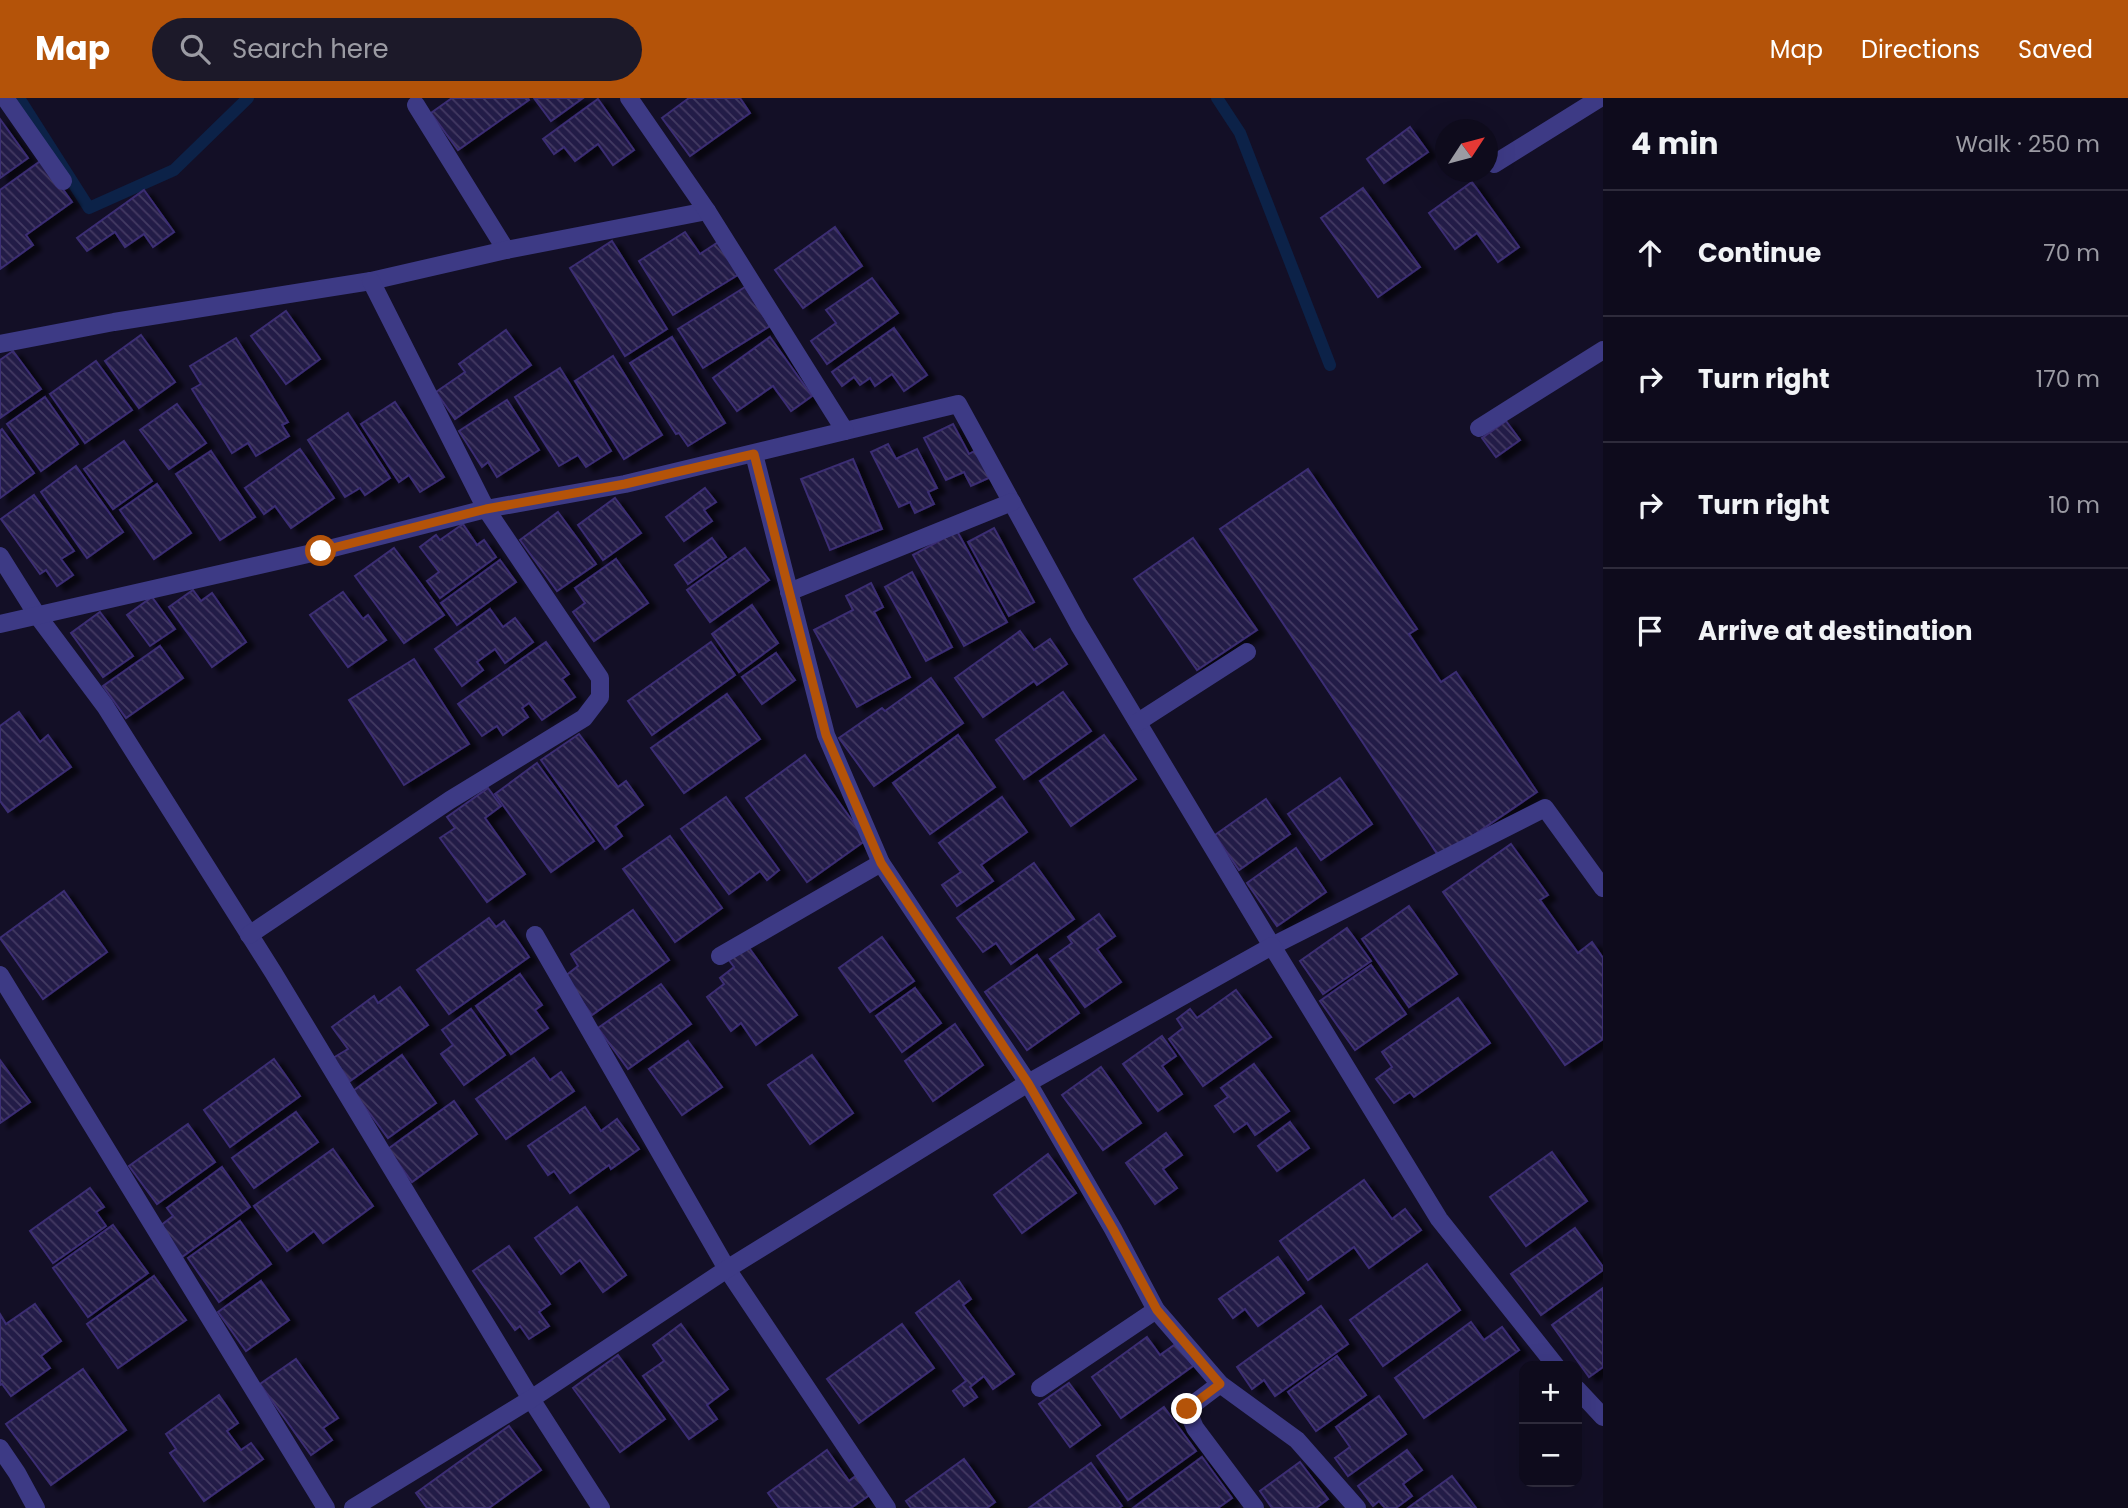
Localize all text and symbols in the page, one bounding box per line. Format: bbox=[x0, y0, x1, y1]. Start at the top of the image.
search box bbox=[152, 18, 642, 81]
text: Map bbox=[35, 25, 110, 72]
icon: search bbox=[176, 30, 214, 68]
text: Search here bbox=[232, 31, 389, 67]
text: Map bbox=[1770, 33, 1823, 66]
text: Directions bbox=[1861, 33, 1980, 66]
text: Saved bbox=[2018, 33, 2093, 66]
north arrow bbox=[1435, 119, 1498, 182]
text: 4 min bbox=[1631, 122, 1719, 165]
text: Walk · 250 m bbox=[1955, 128, 2100, 160]
icon: ahead bbox=[1631, 234, 1669, 272]
text: Continue bbox=[1698, 235, 1821, 271]
text: 70 m bbox=[2043, 237, 2100, 269]
icon: right bbox=[1631, 360, 1669, 398]
text: Turn right bbox=[1698, 361, 1830, 397]
text: 170 m bbox=[2036, 363, 2100, 395]
icon: right bbox=[1631, 486, 1669, 524]
text: Turn right bbox=[1698, 487, 1830, 523]
text: 10 m bbox=[2048, 489, 2100, 521]
route start bbox=[305, 535, 336, 566]
icon: arrive bbox=[1631, 612, 1669, 650]
text: Arrive at destination bbox=[1698, 613, 1973, 649]
map controls bbox=[1519, 1361, 1582, 1487]
button: + bbox=[1519, 1361, 1582, 1424]
route end bbox=[1171, 1393, 1202, 1424]
button: − bbox=[1519, 1424, 1582, 1487]

